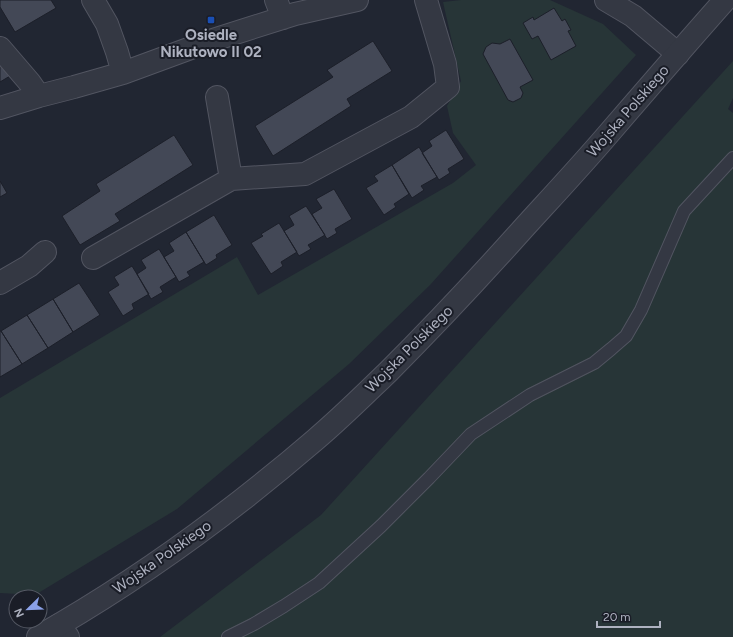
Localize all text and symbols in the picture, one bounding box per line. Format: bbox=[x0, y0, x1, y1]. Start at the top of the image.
marker: Osiedle Nikutowo II 02 bbox=[206, 15, 216, 25]
place label: Osiedle Nikutowo II 02 bbox=[160, 26, 262, 61]
street label: Wojska Polskiego bbox=[583, 61, 673, 161]
street label: Wojska Polskiego bbox=[362, 301, 457, 396]
street label: Wojska Polskiego bbox=[109, 516, 215, 598]
north arrow bbox=[8, 589, 48, 629]
scale bar bbox=[597, 603, 660, 629]
text: N bbox=[12, 606, 27, 619]
text: 20 m bbox=[603, 610, 631, 624]

